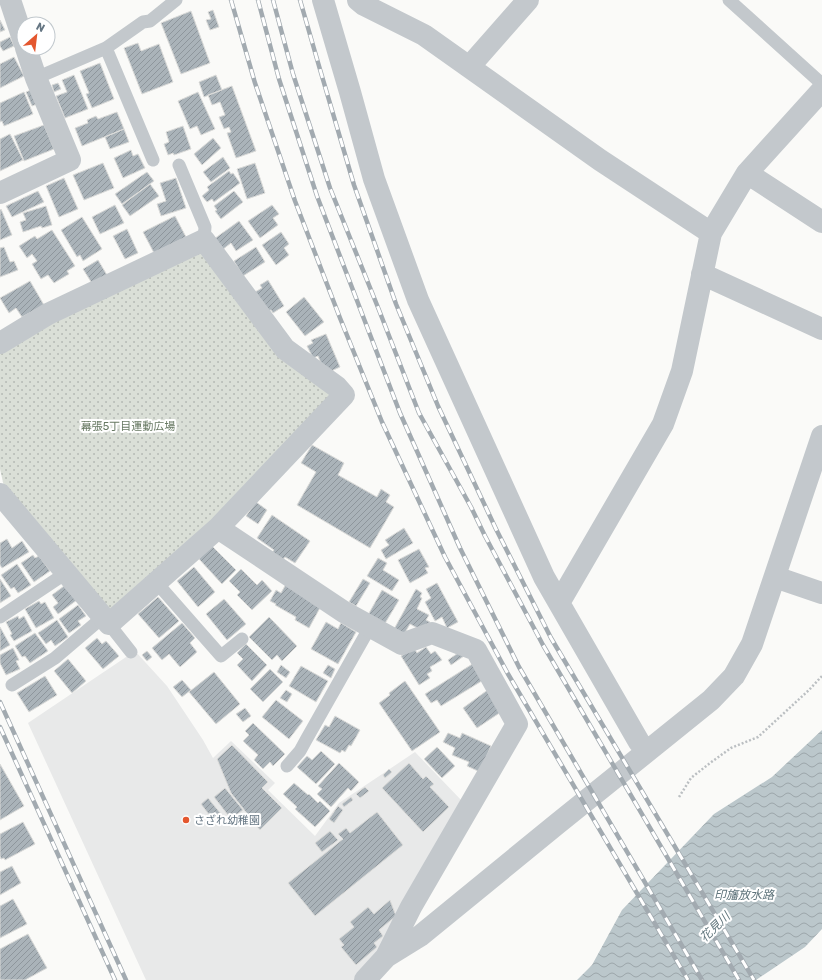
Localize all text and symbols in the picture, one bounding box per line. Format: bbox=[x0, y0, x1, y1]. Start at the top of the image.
north arrow bbox=[16, 16, 56, 56]
text: N bbox=[34, 20, 47, 35]
park label: 幕張5丁目運動広場 bbox=[81, 420, 175, 433]
place label: さざれ幼稚園 bbox=[194, 814, 260, 827]
marker: さざれ幼稚園 bbox=[181, 815, 191, 825]
water label: 印旛放水路 bbox=[714, 888, 775, 902]
water label: 花見川 bbox=[697, 908, 734, 945]

